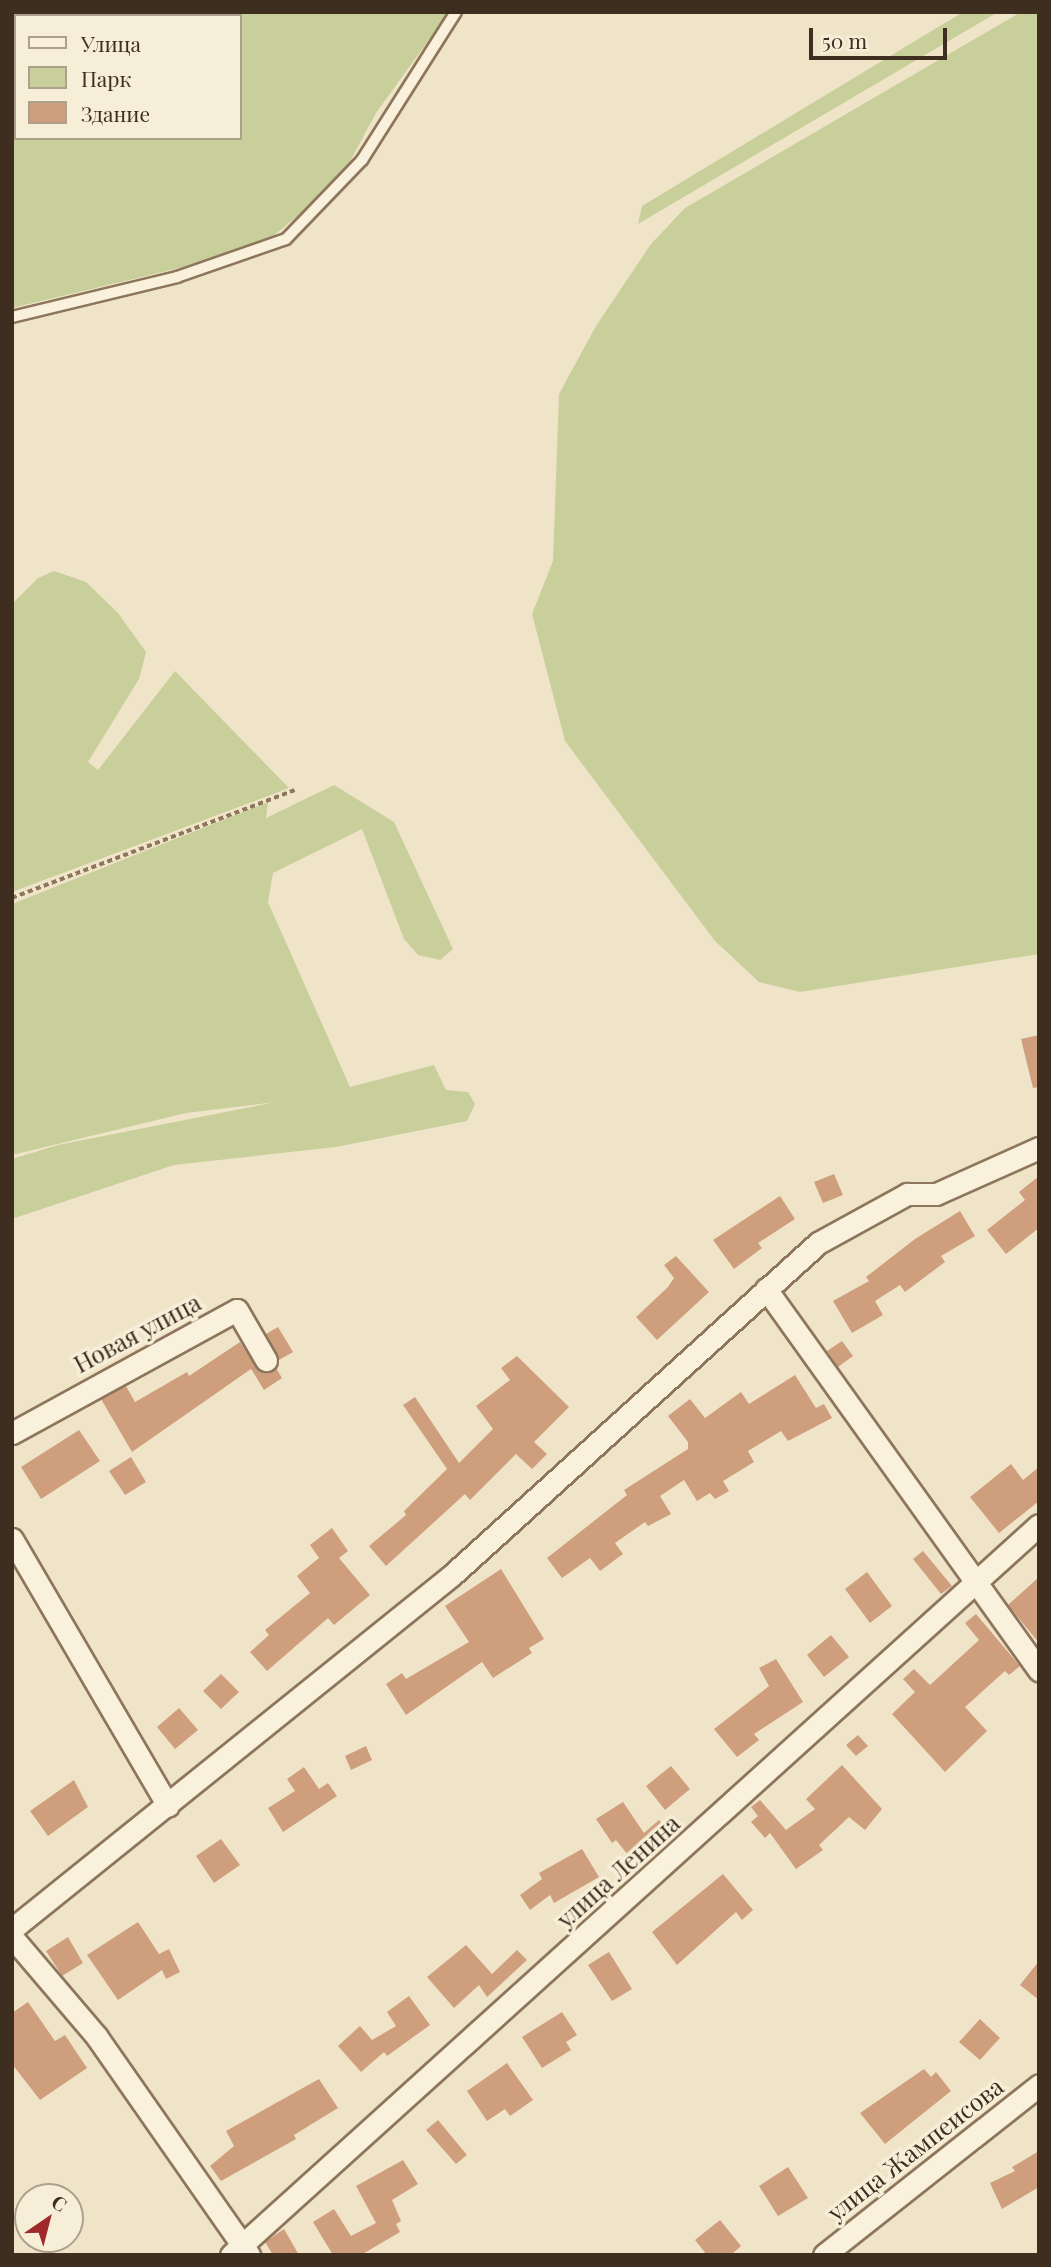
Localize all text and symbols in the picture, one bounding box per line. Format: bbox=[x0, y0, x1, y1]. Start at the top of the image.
legend bbox=[14, 14, 242, 140]
scale bar bbox=[813, 14, 951, 58]
text: 50 m bbox=[822, 26, 867, 54]
text: Улица bbox=[81, 29, 141, 57]
text: Парк bbox=[81, 64, 131, 92]
text: Здание bbox=[81, 99, 150, 127]
street label: Новая улица bbox=[69, 1288, 205, 1378]
street label: улица Ленина bbox=[551, 1808, 685, 1934]
street label: улица Жампеисова bbox=[821, 2071, 1009, 2227]
north arrow bbox=[14, 2183, 84, 2253]
text: С bbox=[47, 2188, 73, 2217]

